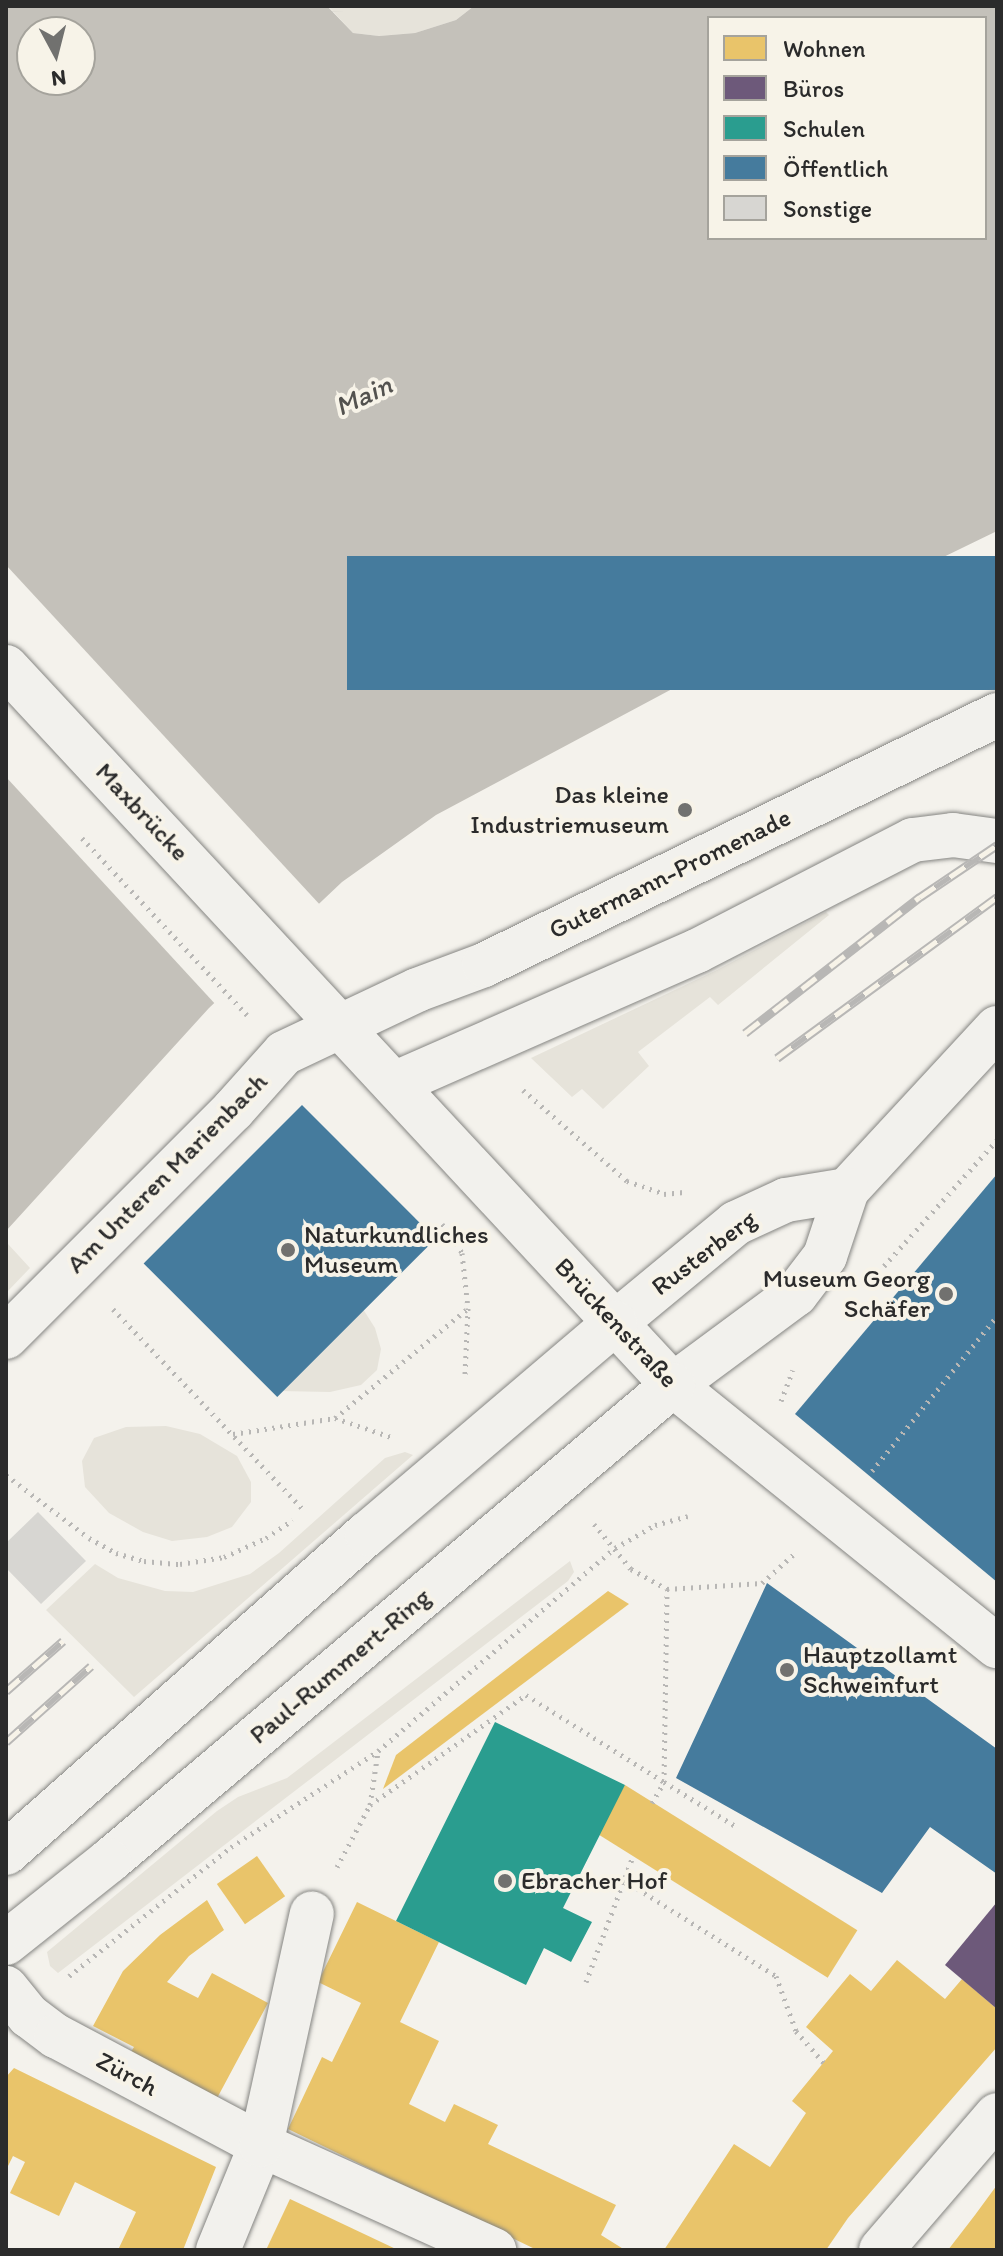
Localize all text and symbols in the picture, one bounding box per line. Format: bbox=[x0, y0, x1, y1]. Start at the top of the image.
north arrow bbox=[16, 16, 96, 96]
legend bbox=[707, 16, 987, 240]
text: Wohnen bbox=[783, 34, 866, 63]
text: N bbox=[50, 64, 68, 93]
text: Büros bbox=[783, 74, 844, 103]
text: Schulen bbox=[783, 114, 865, 143]
text: Öffentlich bbox=[783, 154, 888, 183]
text: Sonstige bbox=[783, 194, 872, 223]
water label: Main bbox=[329, 367, 397, 423]
street label: Maxbrücke bbox=[89, 756, 195, 868]
place label: Das kleine Industriemuseum bbox=[470, 779, 669, 840]
marker: Das kleine Industriemuseum bbox=[676, 801, 694, 819]
street label: Gutermann-Promenade bbox=[544, 802, 796, 946]
street label: Am Unteren Marienbach bbox=[60, 1066, 274, 1280]
street label: Rusterberg bbox=[645, 1203, 763, 1303]
place label: Naturkundliches Museum bbox=[304, 1219, 489, 1280]
marker: Naturkundliches Museum bbox=[279, 1241, 297, 1259]
street label: Brückenstraße bbox=[548, 1251, 684, 1395]
place label: Museum Georg Schäfer bbox=[763, 1263, 930, 1324]
marker: Museum Georg Schäfer bbox=[937, 1285, 955, 1303]
street label: Paul-Rummert-Ring bbox=[243, 1581, 437, 1751]
place label: Hauptzollamt Schweinfurt bbox=[803, 1639, 957, 1700]
marker: Hauptzollamt Schweinfurt bbox=[778, 1661, 796, 1679]
place label: Ebracher Hof bbox=[521, 1865, 667, 1897]
marker: Ebracher Hof bbox=[496, 1872, 514, 1890]
street label: Zürch bbox=[91, 2045, 163, 2103]

